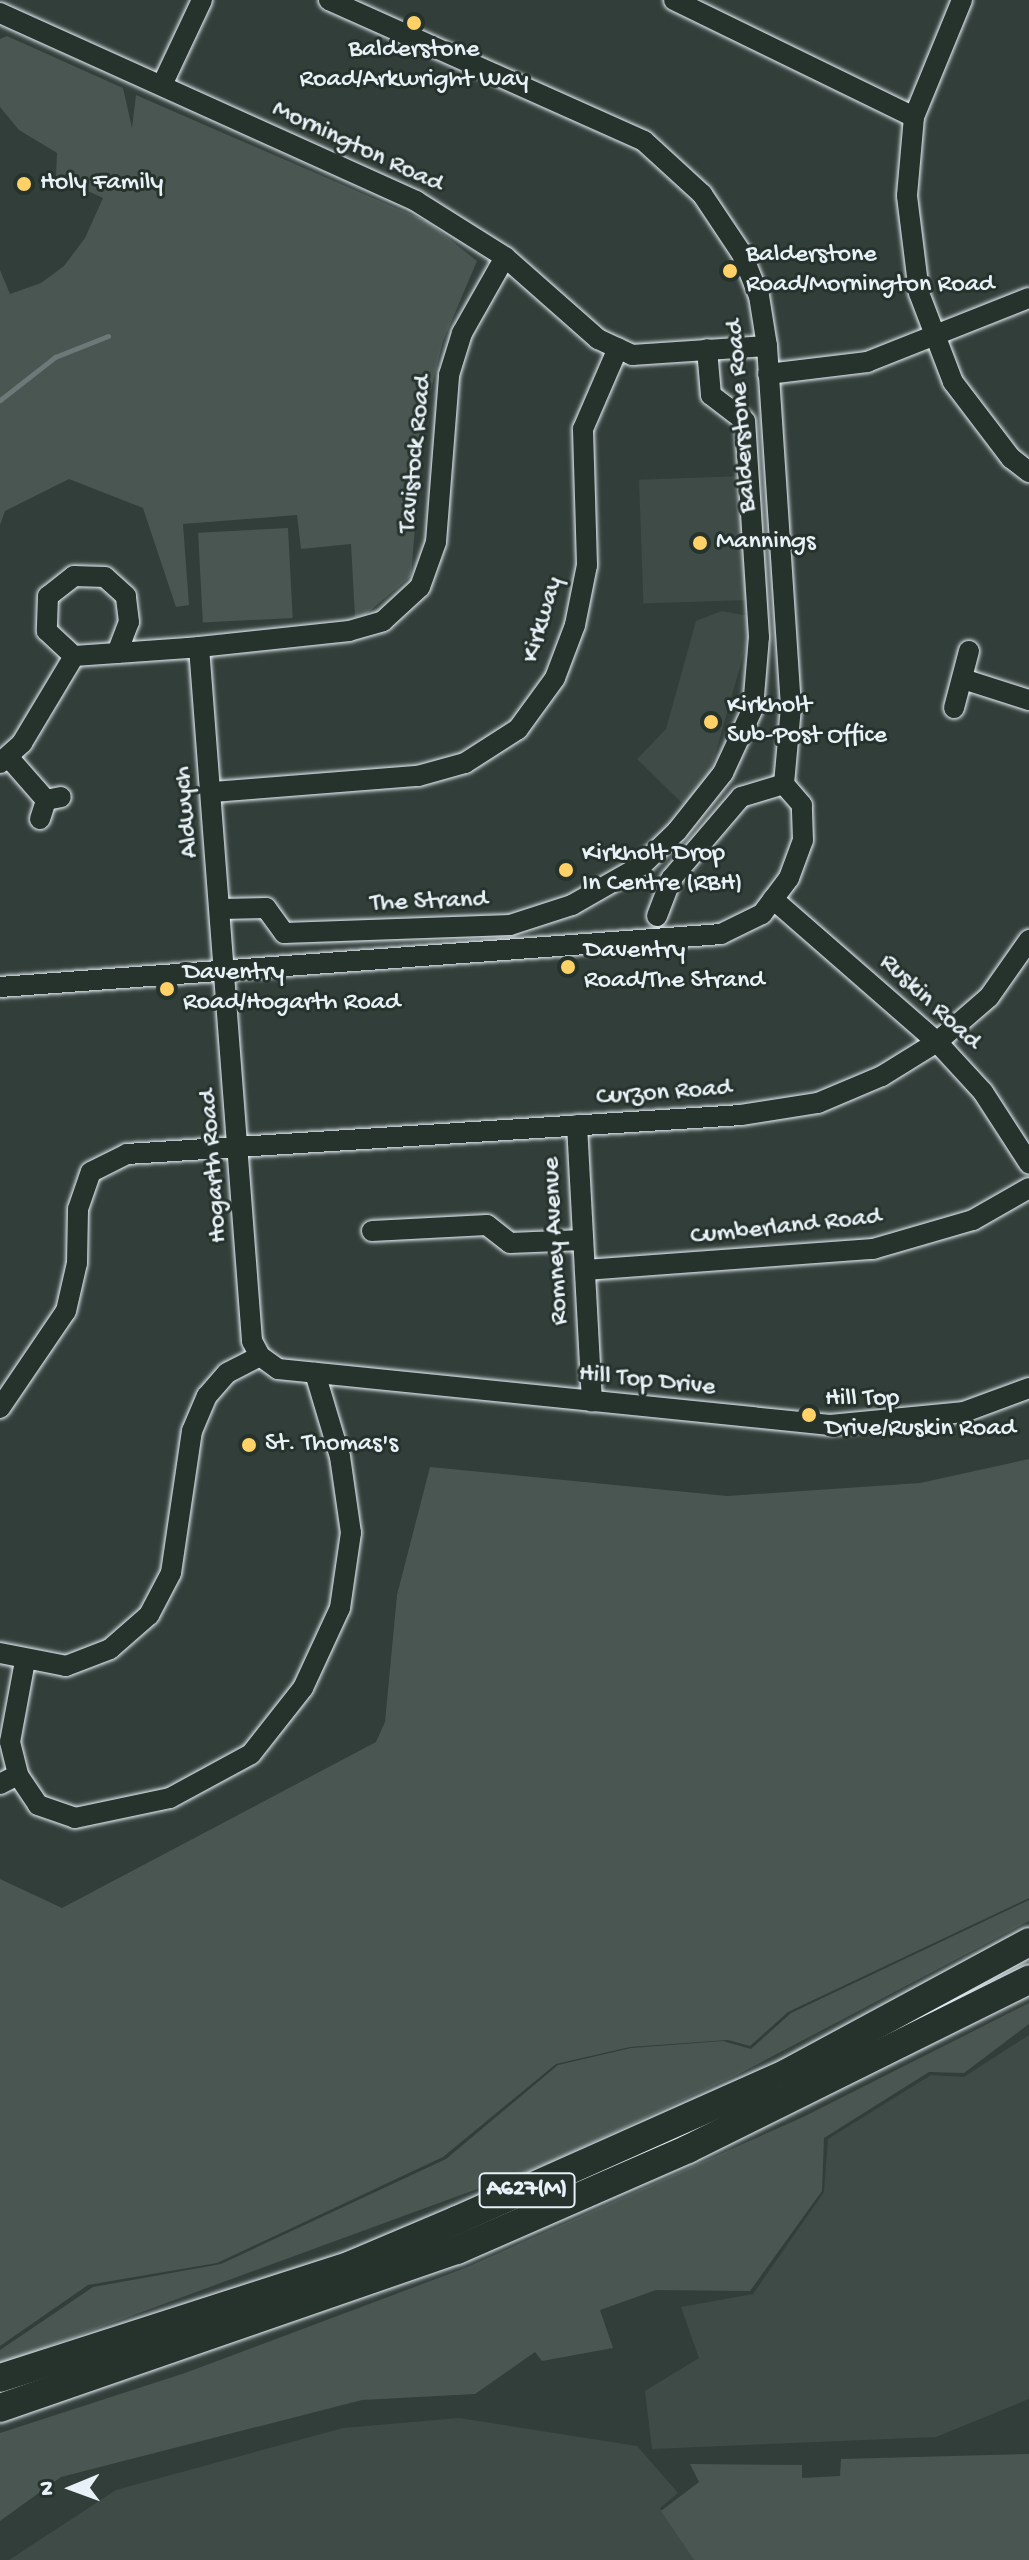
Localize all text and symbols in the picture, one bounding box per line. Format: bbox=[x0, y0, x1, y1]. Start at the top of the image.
marker: Balderstone Road/Arkwright Way bbox=[405, 14, 423, 32]
place label: Balderstone Road/Arkwright Way bbox=[299, 35, 529, 96]
street label: Mornington Road bbox=[266, 95, 448, 201]
place label: Holy Family bbox=[40, 168, 163, 200]
marker: Holy Family bbox=[15, 175, 33, 193]
place label: Balderstone Road/Mornington Road bbox=[746, 240, 994, 302]
marker: Balderstone Road/Mornington Road bbox=[721, 262, 739, 280]
street label: Balderstone Road bbox=[721, 318, 765, 514]
street label: Tavistock Road bbox=[393, 374, 441, 534]
place label: Mannings bbox=[716, 527, 816, 559]
marker: Mannings bbox=[691, 534, 709, 552]
street label: Kirkway bbox=[516, 573, 572, 667]
place label: Kirkholt Sub-Post Office bbox=[727, 691, 887, 752]
marker: Kirkholt Sub-Post Office bbox=[702, 713, 720, 731]
street label: Aldwych bbox=[168, 765, 208, 859]
place label: Kirkholt Drop In Centre (RBH) bbox=[582, 839, 742, 900]
marker: Kirkholt Drop In Centre (RBH) bbox=[557, 861, 575, 879]
street label: The Strand bbox=[370, 885, 488, 921]
place label: Daventry Road/The Strand bbox=[584, 936, 764, 998]
street label: Ruskin Road bbox=[872, 948, 986, 1058]
place label: Daventry Road/Hogarth Road bbox=[183, 958, 400, 1020]
marker: Daventry Road/The Strand bbox=[559, 958, 577, 976]
marker: Daventry Road/Hogarth Road bbox=[158, 980, 176, 998]
street label: Curzon Road bbox=[595, 1074, 733, 1114]
street label: Hogarth Road bbox=[194, 1088, 236, 1244]
street label: Romney Avenue bbox=[537, 1156, 577, 1326]
street label: Cumberland Road bbox=[689, 1202, 883, 1254]
street label: Hill Top Drive bbox=[577, 1359, 717, 1405]
place label: Hill Top Drive/Ruskin Road bbox=[825, 1384, 1016, 1446]
marker: Hill Top Drive/Ruskin Road bbox=[800, 1406, 818, 1424]
place label: St. Thomas's bbox=[265, 1429, 398, 1461]
marker: St. Thomas's bbox=[240, 1436, 258, 1454]
road number: A627(M) bbox=[477, 2170, 577, 2210]
north arrow bbox=[32, 2448, 112, 2528]
text: N bbox=[35, 2481, 61, 2496]

